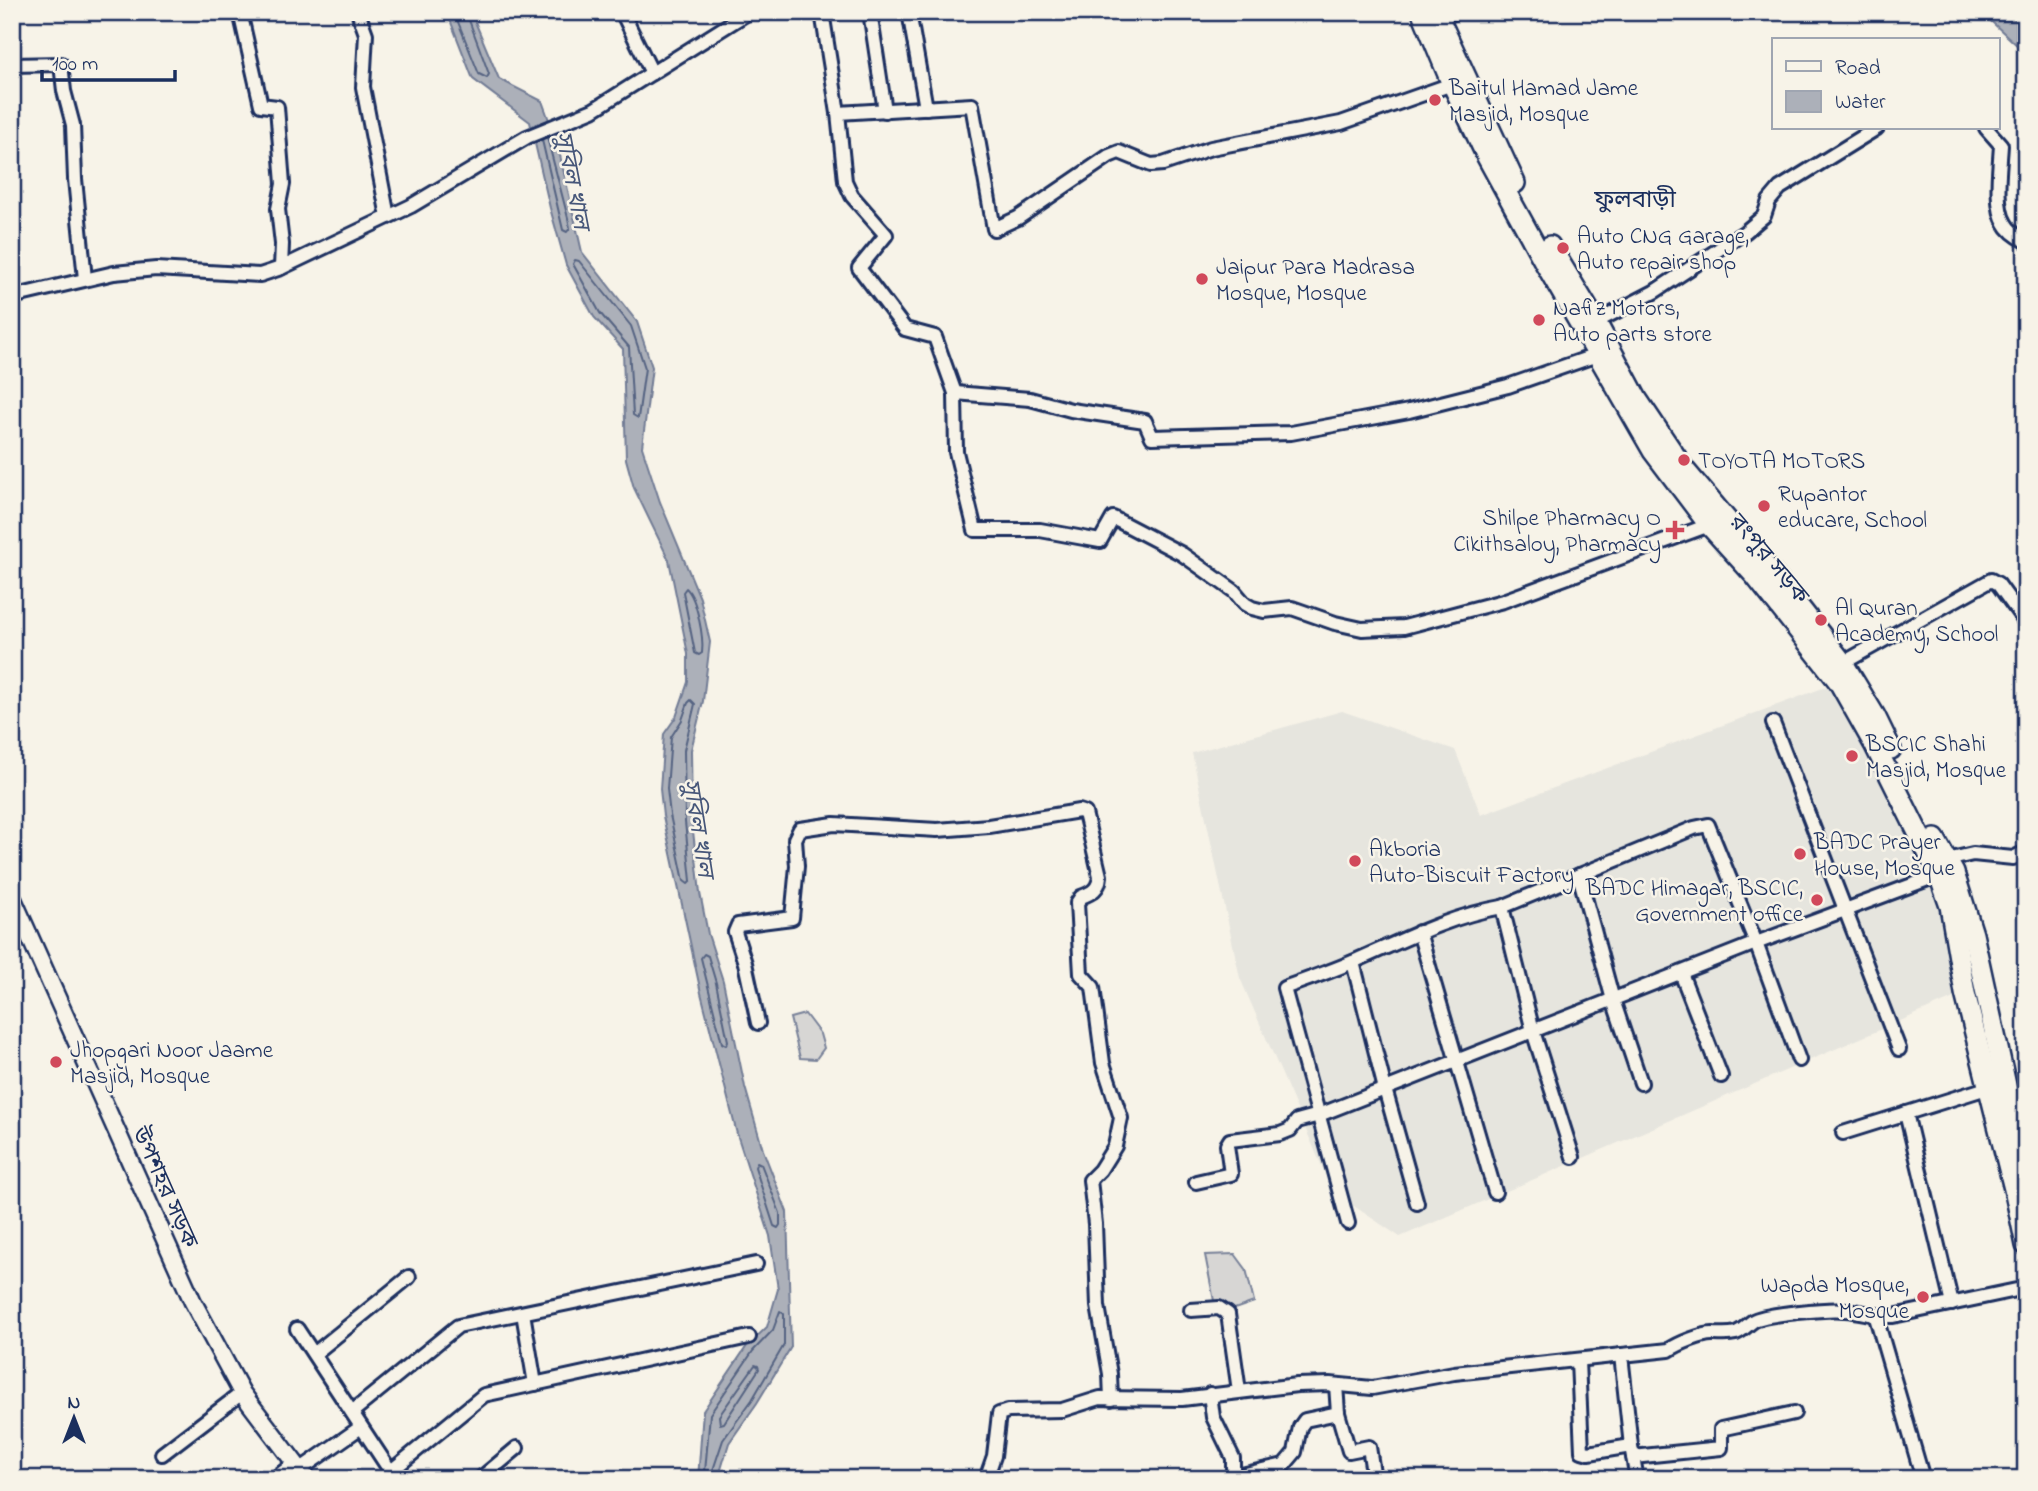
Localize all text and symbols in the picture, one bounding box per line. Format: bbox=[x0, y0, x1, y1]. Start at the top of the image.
scale bar bbox=[42, 38, 175, 82]
legend bbox=[1772, 38, 2000, 130]
text: 100 m bbox=[52, 50, 98, 80]
text: Road bbox=[1835, 54, 1881, 84]
place label: Baitul Hamad Jame Masjid, Mosque bbox=[1448, 73, 1639, 132]
text: Water bbox=[1835, 88, 1886, 118]
marker: Baitul Hamad Jame Masjid, Mosque bbox=[1427, 92, 1443, 108]
water label: সুবিল খাল bbox=[544, 129, 598, 237]
district label: ফুলবাড়ী bbox=[1593, 184, 1676, 219]
place label: Auto CNG Garage, Auto repair shop bbox=[1577, 221, 1749, 280]
marker: Auto CNG Garage, Auto repair shop bbox=[1555, 240, 1571, 256]
place label: Jaipur Para Madrasa Mosque, Mosque bbox=[1216, 252, 1415, 311]
marker: Jaipur Para Madrasa Mosque, Mosque bbox=[1194, 271, 1210, 287]
place label: Nafiz Motors, Auto parts store bbox=[1553, 293, 1712, 352]
marker: Nafiz Motors, Auto parts store bbox=[1531, 312, 1547, 328]
place label: TOYOTA MOTORS bbox=[1698, 446, 1865, 479]
marker: TOYOTA MOTORS bbox=[1676, 452, 1692, 468]
place label: Rupantor educare, School bbox=[1778, 479, 1927, 538]
marker: Rupantor educare, School bbox=[1756, 498, 1772, 514]
place label: Shilpe Pharmacy O Cikithsaloy, Pharmacy bbox=[1453, 503, 1661, 564]
street label: রংপুর সড়ক bbox=[1720, 506, 1816, 612]
marker: Shilpe Pharmacy O Cikithsaloy, Pharmacy bbox=[1667, 522, 1683, 538]
place label: Al Quran Academy, School bbox=[1835, 593, 1998, 654]
marker: Al Quran Academy, School bbox=[1813, 612, 1829, 628]
place label: BSCIC Shahi Masjid, Mosque bbox=[1865, 729, 2007, 788]
marker: BSCIC Shahi Masjid, Mosque bbox=[1844, 748, 1860, 764]
water label: সুবিল খাল bbox=[672, 777, 722, 884]
place label: BADC Prayer House, Mosque bbox=[1813, 827, 1955, 886]
place label: Akboria Auto-Biscuit Factory bbox=[1369, 834, 1574, 895]
marker: BADC Prayer House, Mosque bbox=[1792, 846, 1808, 862]
marker: Akboria Auto-Biscuit Factory bbox=[1347, 853, 1363, 869]
place label: BADC Himagar, BSCIC, Government office bbox=[1585, 873, 1804, 932]
marker: BADC Himagar, BSCIC, Government office bbox=[1809, 892, 1825, 908]
place label: Jhopgari Noor Jaame Masjid, Mosque bbox=[70, 1035, 274, 1094]
marker: Jhopgari Noor Jaame Masjid, Mosque bbox=[48, 1054, 64, 1070]
street label: উপশহর সড়ক bbox=[122, 1121, 205, 1254]
place label: Wapda Mosque, Mosque bbox=[1761, 1270, 1910, 1329]
marker: Wapda Mosque, Mosque bbox=[1915, 1289, 1931, 1305]
north arrow bbox=[38, 1382, 108, 1452]
text: N bbox=[68, 1390, 81, 1417]

